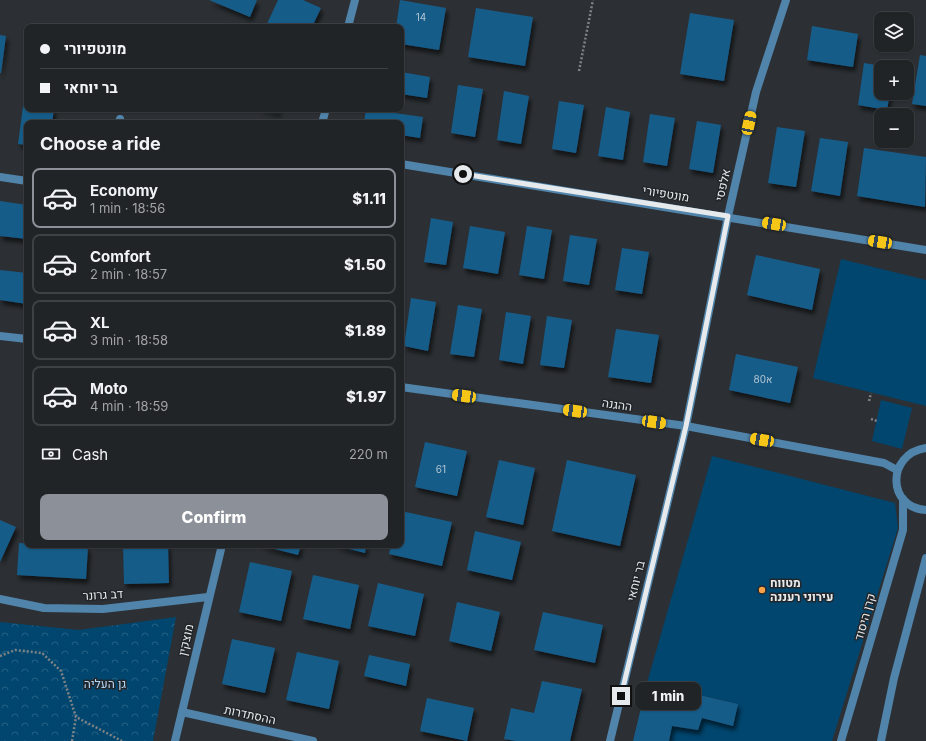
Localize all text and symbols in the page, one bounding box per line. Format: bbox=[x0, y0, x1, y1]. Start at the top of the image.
house number: 14 bbox=[416, 11, 426, 23]
map controls bbox=[874, 12, 914, 148]
button: layers bbox=[874, 12, 914, 52]
text: מונטפיורי bbox=[64, 39, 127, 58]
button: + bbox=[874, 60, 914, 100]
text: בר יוחאי bbox=[64, 78, 118, 97]
button: − bbox=[874, 108, 914, 148]
car bbox=[741, 110, 757, 136]
text: Choose a ride bbox=[40, 133, 161, 154]
route start bbox=[454, 165, 472, 183]
street label: אלפסי bbox=[712, 167, 734, 202]
icon: car bbox=[42, 180, 78, 216]
text: Economy bbox=[90, 181, 158, 200]
street label: מונטפיורי bbox=[642, 182, 691, 205]
text: $1.11 bbox=[352, 189, 386, 208]
text: 1 min · 18:56 bbox=[90, 200, 165, 216]
car bbox=[761, 216, 787, 232]
car bbox=[867, 234, 893, 250]
icon: car bbox=[42, 246, 78, 282]
text: Comfort bbox=[90, 247, 151, 266]
text: $1.50 bbox=[344, 255, 386, 274]
text: 2 min · 18:57 bbox=[90, 266, 167, 282]
icon: car bbox=[42, 312, 78, 348]
text: XL bbox=[90, 313, 110, 332]
text: $1.89 bbox=[345, 321, 386, 340]
text: 3 min · 18:58 bbox=[90, 332, 168, 348]
house number: 80א bbox=[754, 373, 772, 385]
icon: car bbox=[42, 378, 78, 414]
text: Moto bbox=[90, 379, 128, 398]
text: $1.97 bbox=[346, 387, 386, 406]
car bbox=[451, 388, 477, 404]
street label: ההגנה bbox=[601, 395, 633, 414]
text: 4 min · 18:59 bbox=[90, 398, 168, 414]
car bbox=[562, 403, 588, 419]
car bbox=[641, 414, 667, 430]
car bbox=[749, 432, 775, 448]
icon: cash bbox=[40, 443, 62, 465]
text: Cash bbox=[72, 445, 108, 464]
text: 220 m bbox=[349, 446, 388, 462]
house number: 61 bbox=[436, 463, 446, 475]
button: Confirm bbox=[40, 494, 388, 540]
street label: בר יוחאי bbox=[623, 558, 648, 603]
place label: מטווח עירוני רעננה bbox=[770, 575, 833, 604]
marker: מטווח עירוני רעננה bbox=[757, 585, 767, 595]
street label: דב גרונר bbox=[82, 586, 123, 603]
street label: קרן היסוד bbox=[851, 592, 878, 642]
street label: מוצקין bbox=[175, 622, 196, 657]
park label: גן העליה bbox=[84, 676, 127, 691]
callout: 1 min bbox=[635, 682, 701, 710]
route end bbox=[612, 687, 630, 705]
text: 1 min bbox=[652, 688, 684, 704]
street label: ההסתדרות bbox=[223, 702, 277, 727]

